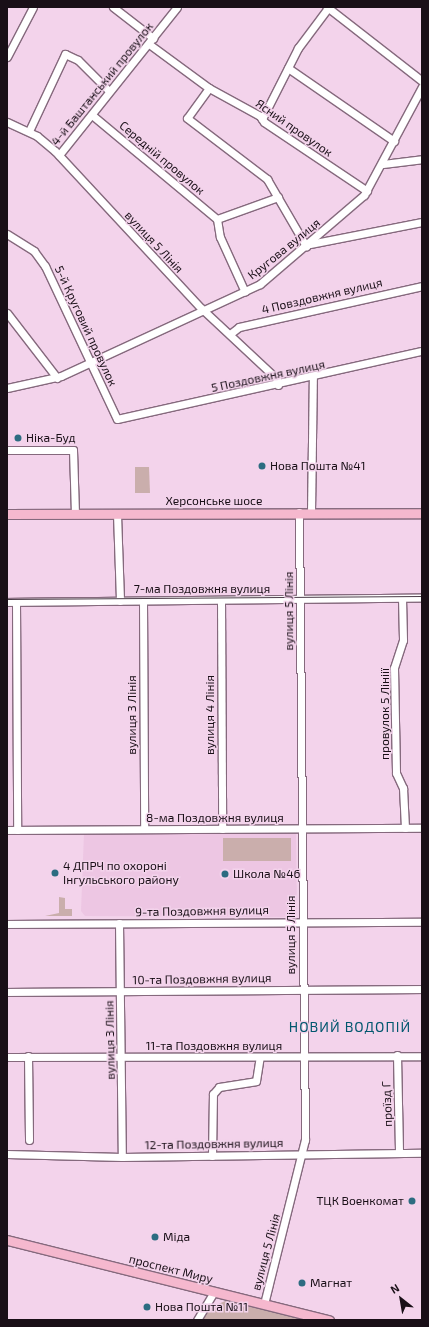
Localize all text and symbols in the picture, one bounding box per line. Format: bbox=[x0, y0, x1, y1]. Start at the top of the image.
street label: 4-й Баштанський провулок bbox=[48, 20, 156, 148]
street label: Ясний провулок bbox=[253, 96, 335, 160]
street label: Середній провулок bbox=[117, 118, 207, 198]
street label: вулиця 5 Лінія bbox=[122, 208, 186, 276]
street label: Кругова вулиця bbox=[245, 215, 323, 283]
street label: 5-й Круговий провулок bbox=[52, 264, 120, 388]
street label: 4 Повздовжня вулиця bbox=[260, 275, 384, 317]
street label: 5 Поздовжня вулиця bbox=[210, 357, 326, 395]
place label: Ніка-Буд bbox=[26, 431, 76, 445]
marker: Ніка-Буд bbox=[13, 433, 23, 443]
place label: Нова Пошта №41 bbox=[270, 459, 366, 473]
marker: Нова Пошта №41 bbox=[257, 461, 267, 471]
street label: Херсонське шосе bbox=[166, 494, 262, 508]
street label: вулиця 5 Лінія bbox=[282, 571, 296, 651]
street label: 7-ма Поздовжня вулиця bbox=[134, 582, 270, 596]
street label: провулок 5 Лініії bbox=[378, 668, 392, 760]
street label: вулиця 3 Лінія bbox=[125, 675, 139, 755]
street label: вулиця 4 Лінія bbox=[203, 675, 217, 755]
street label: 8-ма Поздовжня вулиця bbox=[146, 811, 284, 825]
place label: 4 ДПРЧ по охороні Інгульського району bbox=[63, 859, 179, 887]
place label: Школа №46 bbox=[233, 867, 300, 881]
marker: 4 ДПРЧ по охороні Інгульського району bbox=[50, 868, 60, 878]
marker: Школа №46 bbox=[220, 869, 230, 879]
street label: вулиця 5 Лінія bbox=[284, 895, 298, 975]
street label: 9-та Поздовжня вулиця bbox=[135, 903, 269, 919]
street label: 10-та Поздовжня вулиця bbox=[132, 971, 272, 987]
street label: вулиця 3 Лінія bbox=[102, 1000, 118, 1080]
district label: НОВИЙ ВОДОПІЙ bbox=[289, 1019, 411, 1035]
street label: 11-та Поздовжня вулиця bbox=[146, 1039, 282, 1053]
street label: проїзд Г bbox=[379, 1081, 395, 1127]
street label: 12-та Поздовжня вулиця bbox=[145, 1136, 283, 1152]
place label: ТЦК Военкомат bbox=[316, 1194, 404, 1208]
marker: ТЦК Военкомат bbox=[407, 1196, 417, 1206]
street label: вулиця 5 Лінія bbox=[249, 1212, 283, 1292]
place label: Міда bbox=[163, 1230, 190, 1244]
marker: Міда bbox=[150, 1232, 160, 1242]
street label: проспект Миру bbox=[128, 1252, 214, 1286]
place label: Магнат bbox=[310, 1276, 352, 1290]
marker: Магнат bbox=[297, 1278, 307, 1288]
north arrow bbox=[381, 1279, 421, 1319]
text: N bbox=[388, 1281, 401, 1296]
place label: Нова Пошта №11 bbox=[155, 1300, 248, 1314]
marker: Нова Пошта №11 bbox=[142, 1302, 152, 1312]

